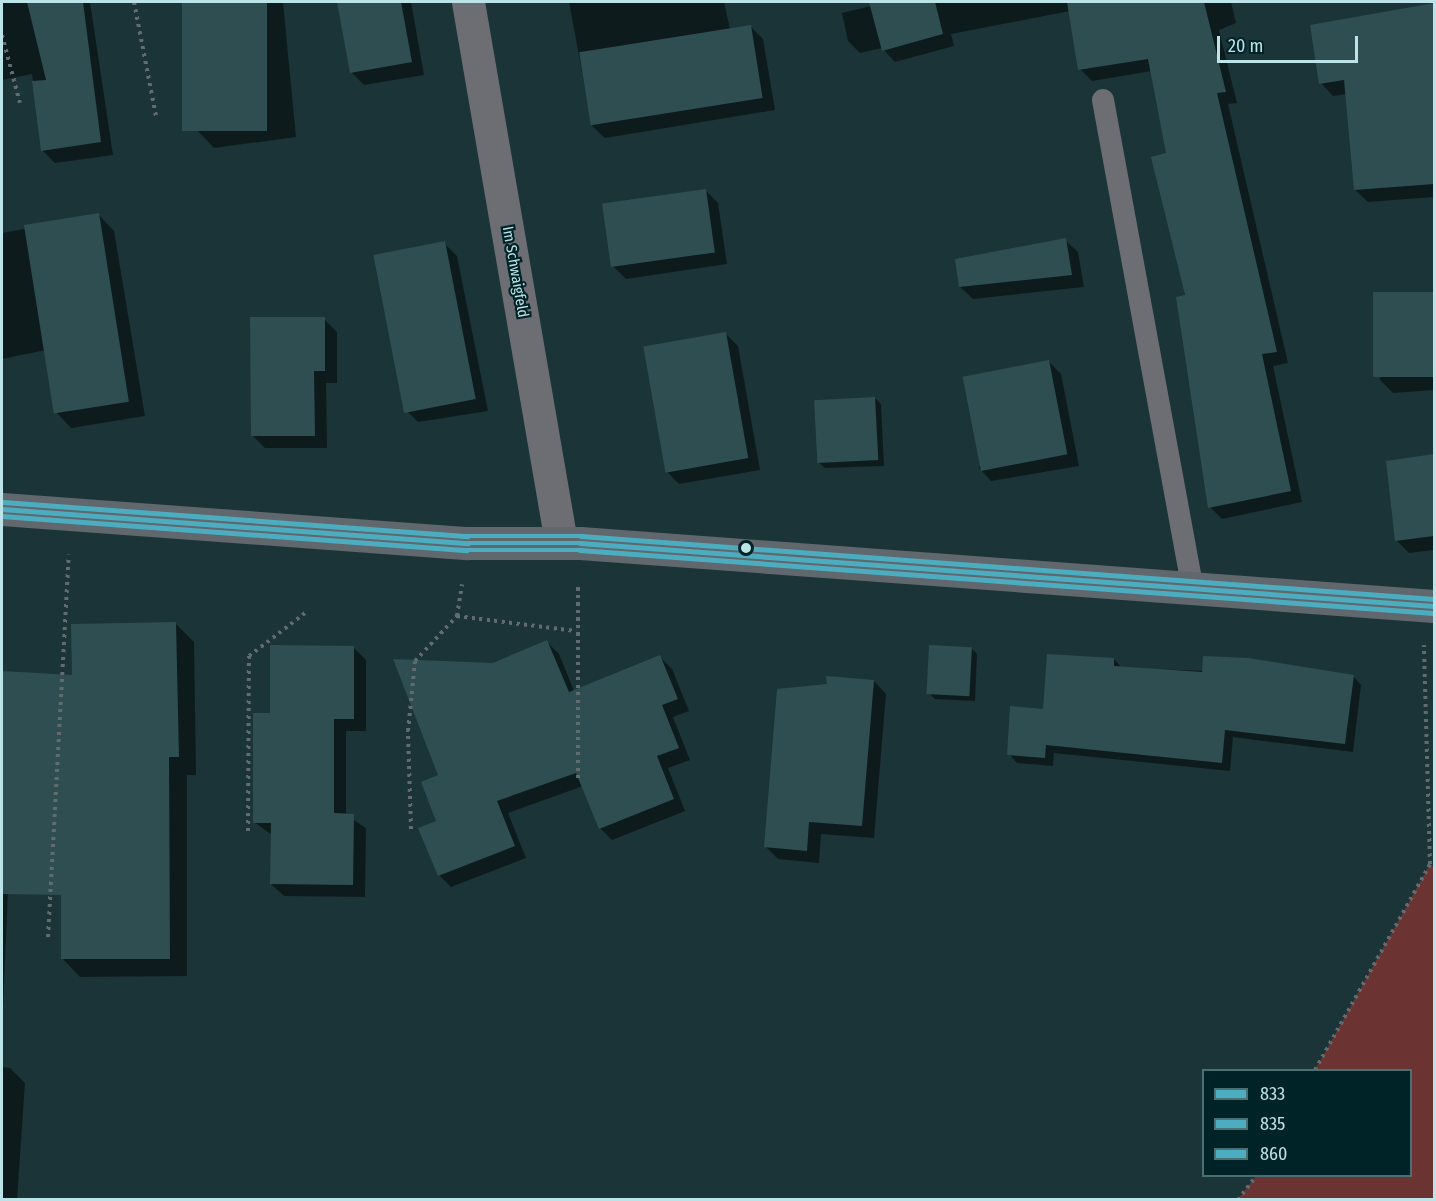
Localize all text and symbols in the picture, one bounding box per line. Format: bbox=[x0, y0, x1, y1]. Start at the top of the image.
scale bar bbox=[1220, 24, 1361, 62]
text: 20 m bbox=[1228, 35, 1263, 57]
street label: Im Schwaigfeld bbox=[498, 225, 532, 319]
unlabelled marker bbox=[740, 542, 752, 554]
legend bbox=[1202, 1069, 1412, 1177]
text: 833 bbox=[1260, 1083, 1285, 1105]
text: 835 bbox=[1260, 1113, 1285, 1135]
text: 860 bbox=[1260, 1143, 1287, 1165]

